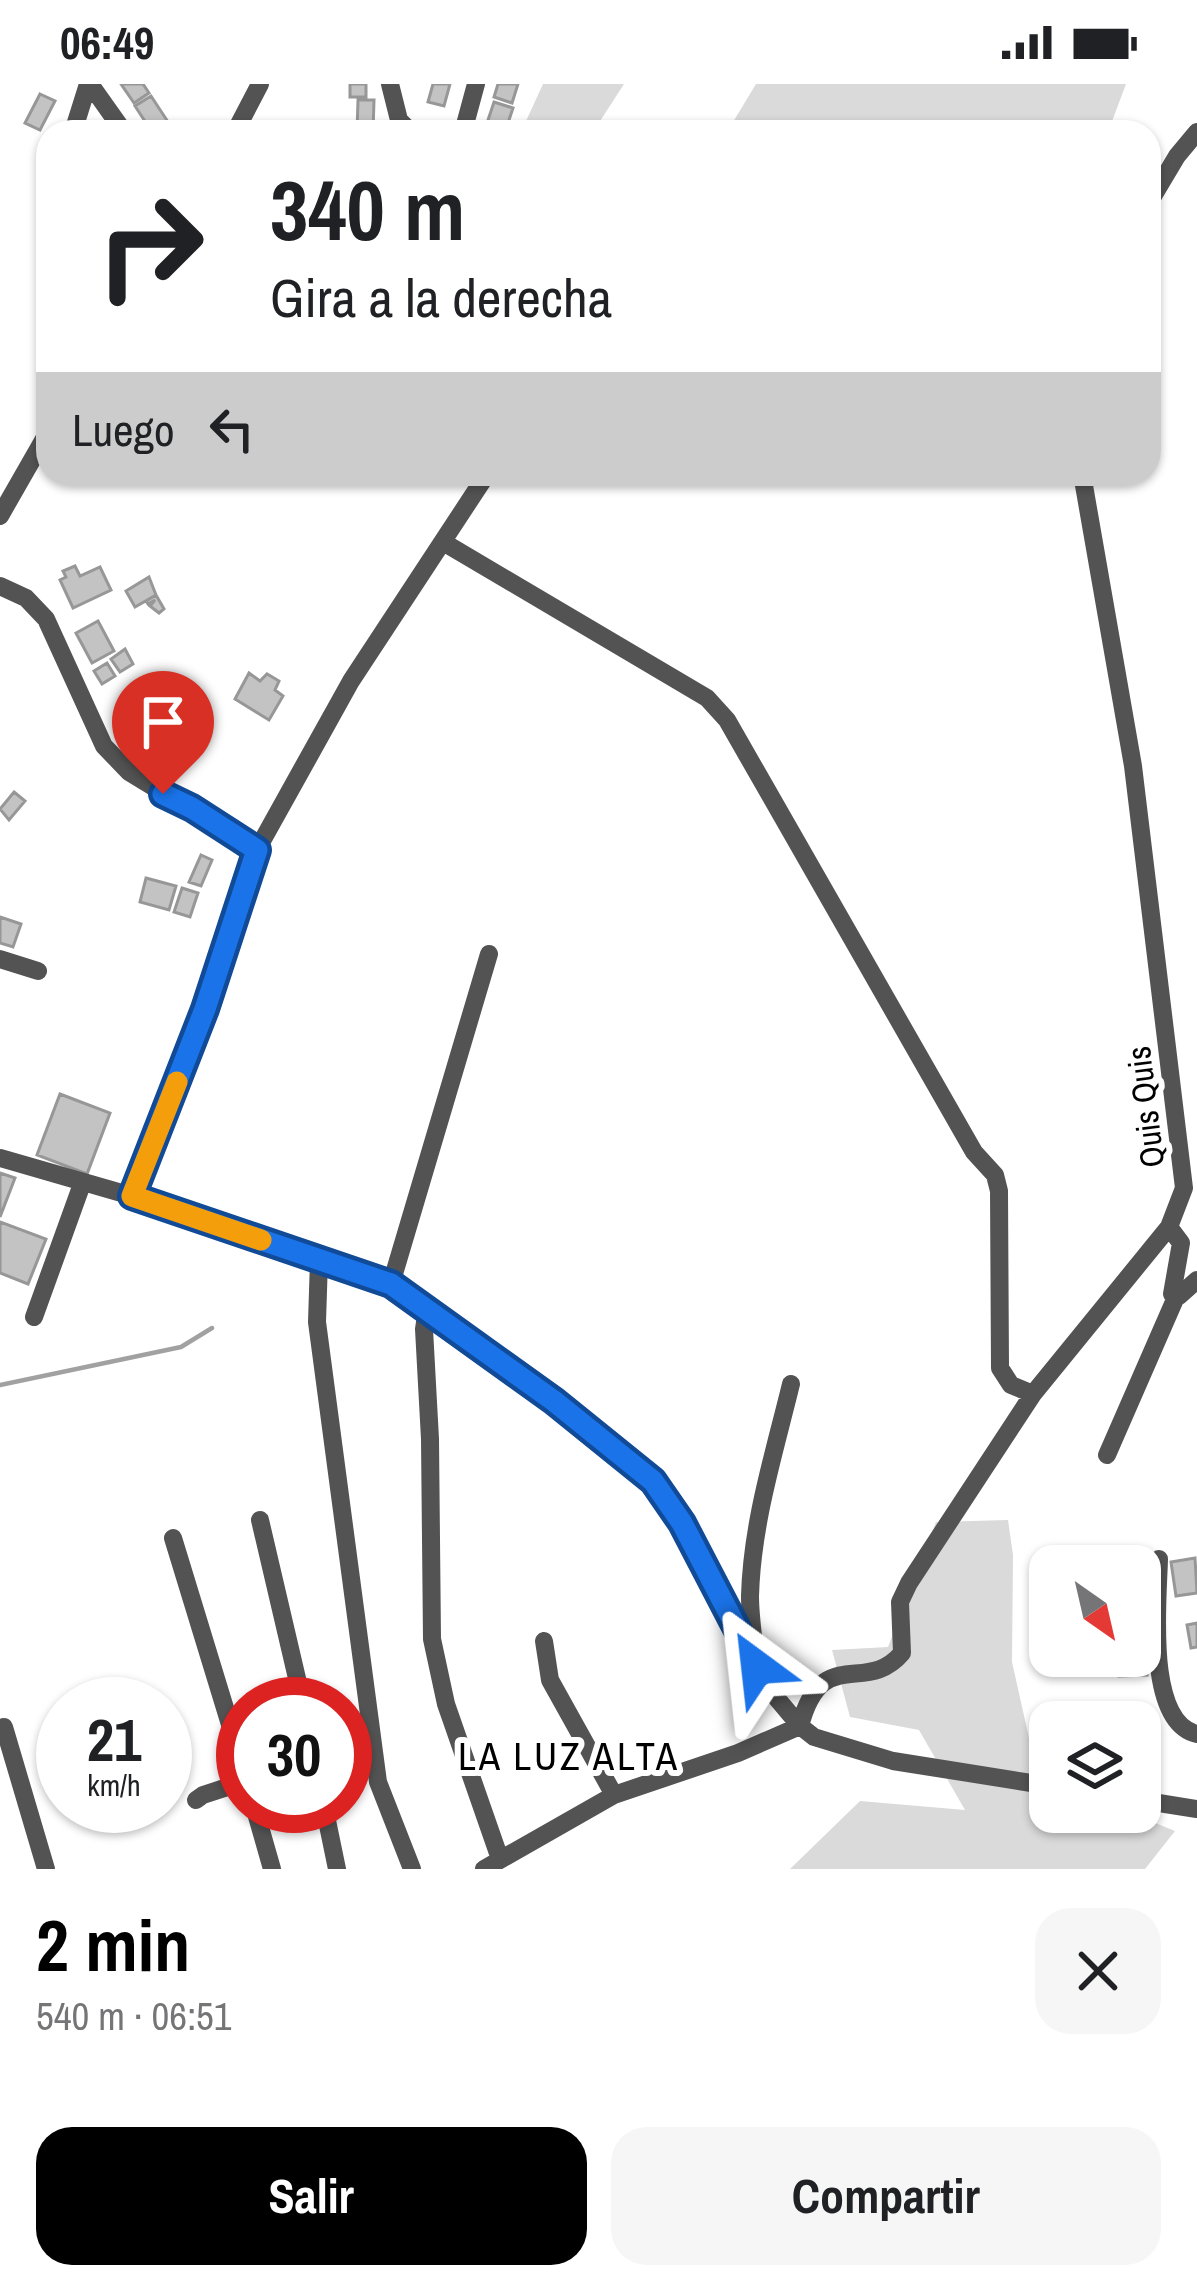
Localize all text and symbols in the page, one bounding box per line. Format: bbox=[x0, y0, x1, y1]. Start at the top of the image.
text: 06:49 bbox=[60, 12, 154, 73]
text: 340 m bbox=[270, 153, 465, 266]
icon: right bbox=[72, 168, 228, 324]
text: Gira a la derecha bbox=[270, 261, 612, 334]
icon: left bbox=[199, 396, 265, 462]
text: Luego bbox=[72, 399, 175, 460]
pin bbox=[112, 671, 214, 794]
icon: arrive bbox=[130, 689, 196, 755]
street label: Quis Quis bbox=[1116, 1044, 1174, 1170]
north arrow bbox=[1029, 1545, 1161, 1677]
map controls bbox=[1029, 1545, 1161, 1833]
position arrow bbox=[694, 1604, 820, 1730]
speed limit sign: 30 bbox=[216, 1677, 372, 1833]
text: 21 bbox=[87, 1699, 141, 1780]
button: layers bbox=[1029, 1701, 1161, 1833]
district label: LA LUZ ALTA bbox=[458, 1730, 680, 1782]
text: km/h bbox=[87, 1765, 141, 1805]
text: 2 min bbox=[36, 1896, 190, 1993]
button: close bbox=[1035, 1908, 1161, 2034]
text: 540 m · 06:51 bbox=[36, 1990, 232, 2042]
button: Salir bbox=[36, 2127, 587, 2265]
button: Compartir bbox=[611, 2127, 1161, 2265]

